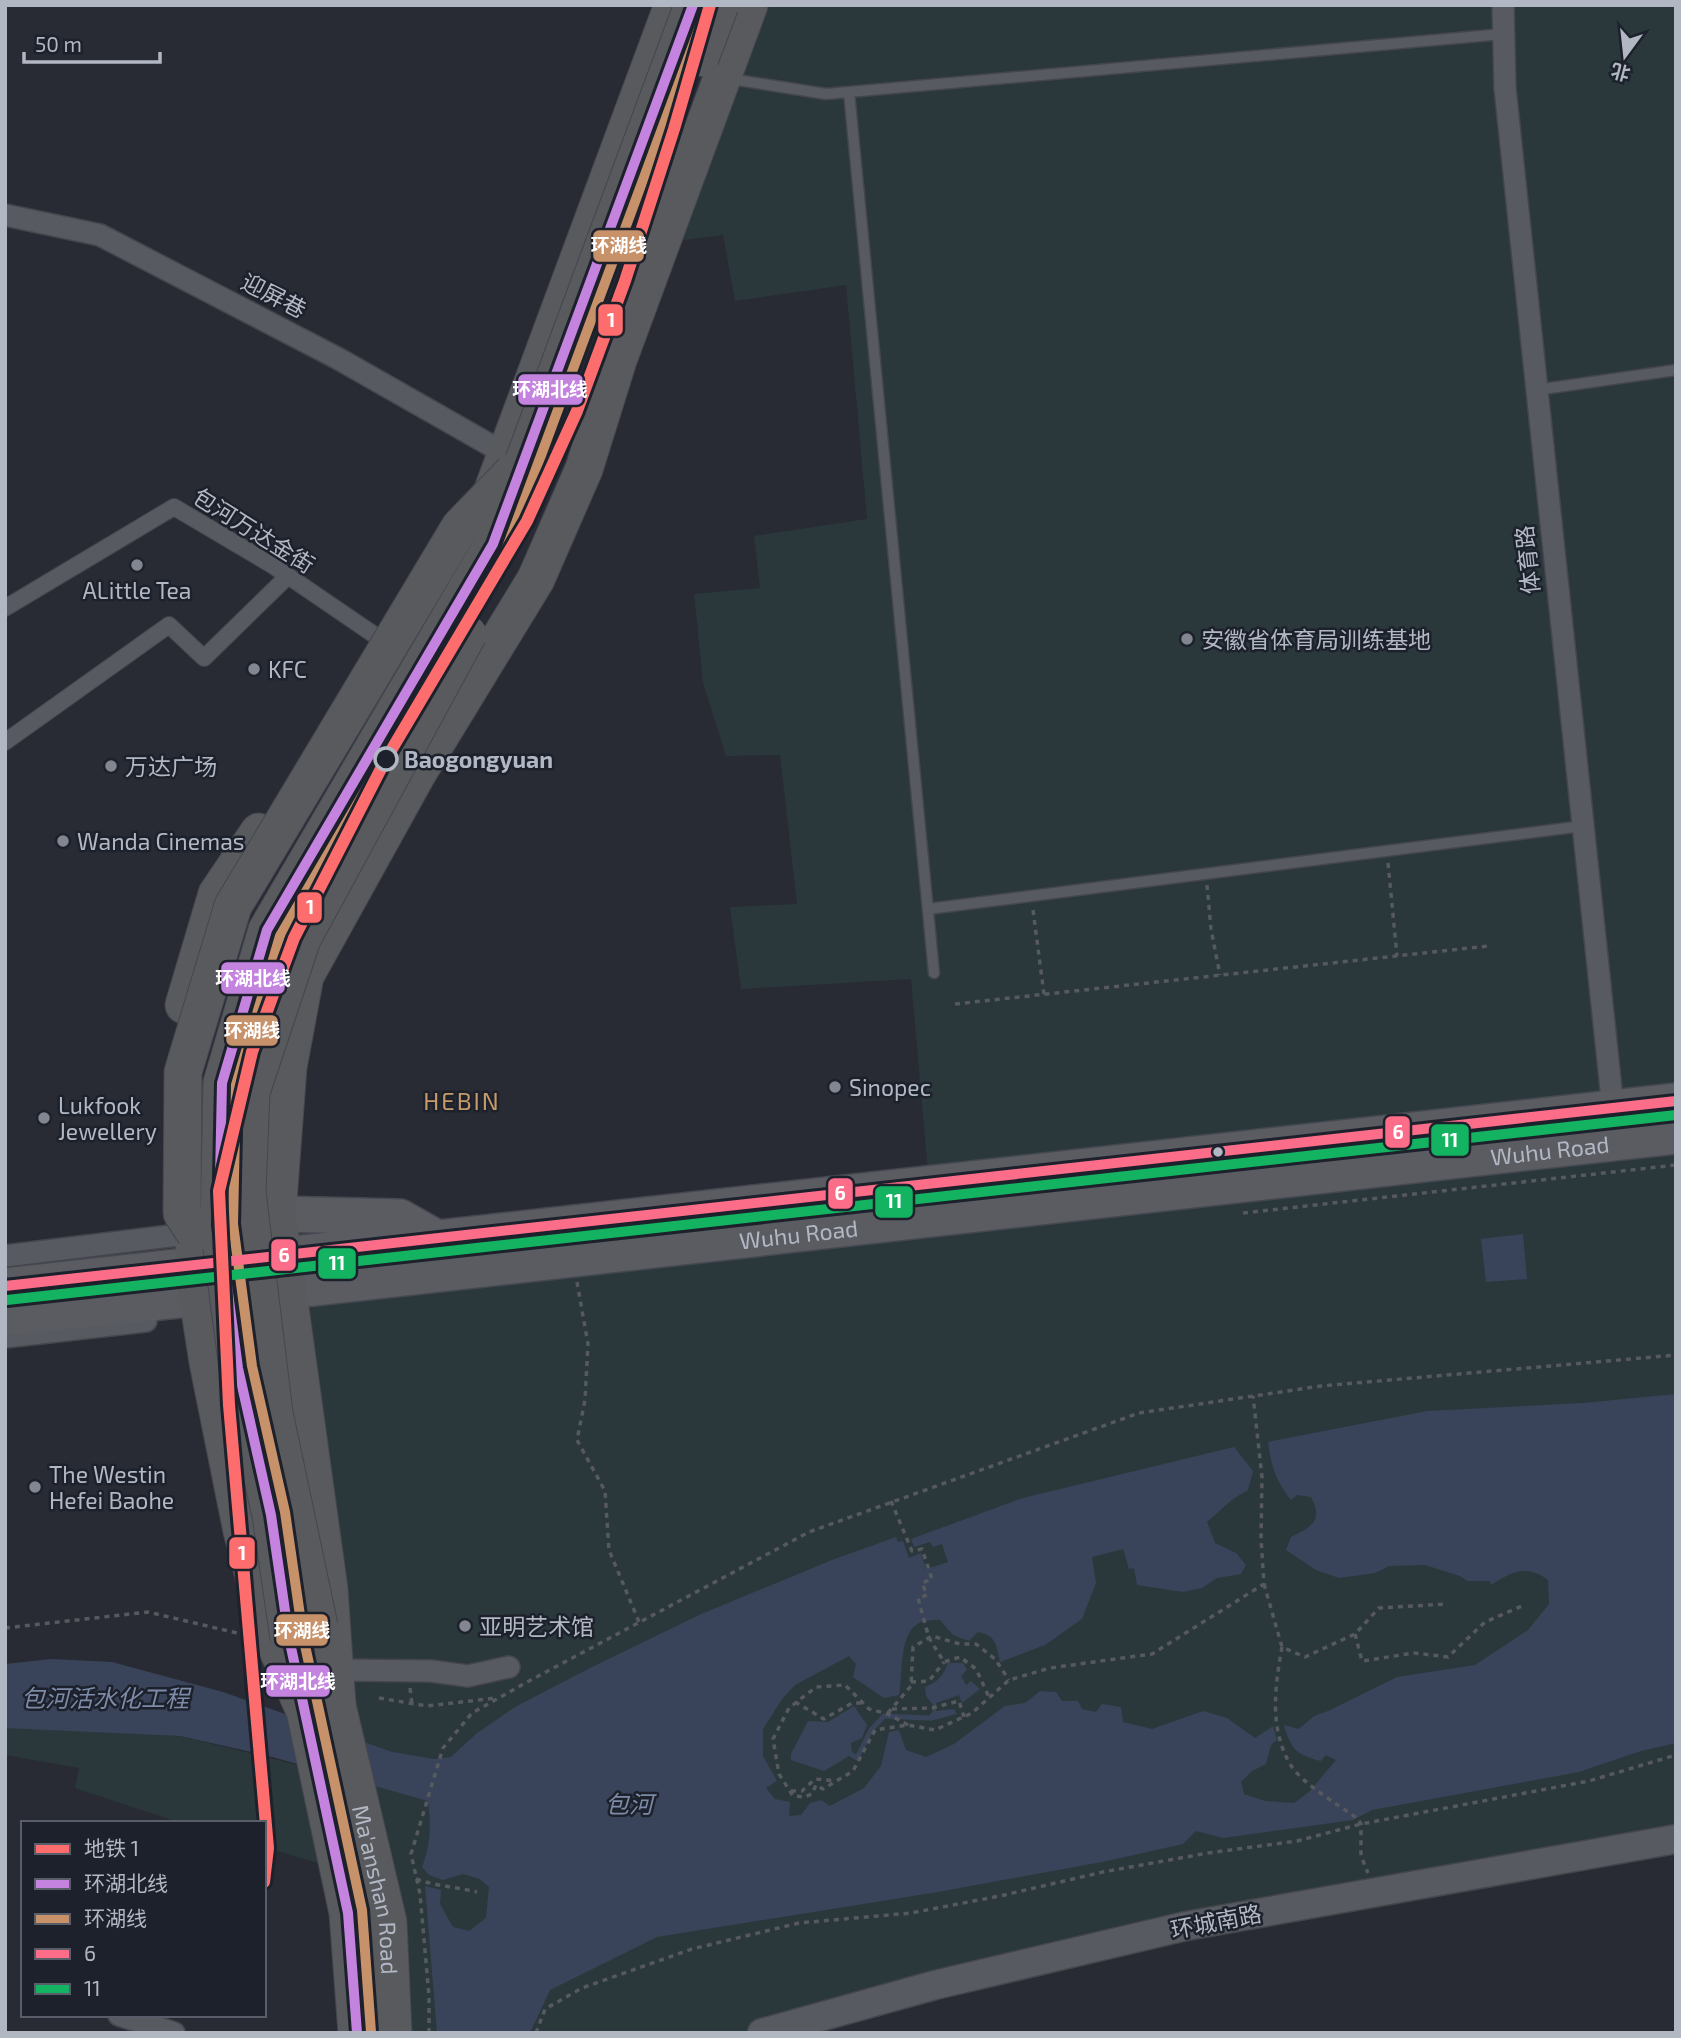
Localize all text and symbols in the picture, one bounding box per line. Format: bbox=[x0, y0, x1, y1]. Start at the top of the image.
scale bar bbox=[24, 21, 161, 65]
north arrow bbox=[1590, 21, 1660, 91]
text: 50 m bbox=[35, 31, 82, 56]
text: 北 bbox=[1608, 59, 1633, 86]
line badge: 环湖线 bbox=[592, 229, 645, 263]
text: 环湖线 bbox=[590, 233, 648, 256]
street label: 迎屏巷 bbox=[237, 267, 311, 323]
line badge: 1 bbox=[597, 303, 624, 337]
text: 1 bbox=[607, 308, 615, 331]
line badge: 环湖北线 bbox=[517, 373, 584, 406]
text: 环湖北线 bbox=[512, 377, 588, 400]
street label: 包河万达金街 bbox=[188, 482, 320, 578]
street label: 体育路 bbox=[1509, 524, 1545, 596]
marker: ALittle Tea bbox=[129, 557, 145, 573]
place label: ALittle Tea bbox=[83, 576, 191, 604]
place label: 安徽省体育局训练基地 bbox=[1201, 625, 1431, 653]
marker: 安徽省体育局训练基地 bbox=[1179, 631, 1195, 647]
place label: KFC bbox=[268, 655, 307, 683]
marker: KFC bbox=[246, 661, 262, 677]
place label: Baogongyuan bbox=[404, 745, 553, 773]
marker: Baogongyuan bbox=[374, 747, 398, 771]
place label: 万达广场 bbox=[125, 752, 217, 780]
marker: 万达广场 bbox=[103, 758, 119, 774]
place label: Wanda Cinemas bbox=[77, 827, 244, 855]
marker: Wanda Cinemas bbox=[55, 833, 71, 849]
line badge: 1 bbox=[296, 891, 323, 924]
text: 1 bbox=[306, 895, 314, 918]
line badge: 环湖北线 bbox=[220, 961, 286, 995]
text: 环湖北线 bbox=[215, 966, 291, 989]
line badge: 环湖线 bbox=[225, 1014, 279, 1047]
text: 环湖线 bbox=[223, 1018, 281, 1041]
place label: Sinopec bbox=[849, 1073, 931, 1101]
marker: Sinopec bbox=[827, 1079, 843, 1095]
district label: HEBIN bbox=[423, 1086, 501, 1115]
place label: Lukfook Jewellery bbox=[58, 1091, 157, 1145]
marker: Lukfook Jewellery bbox=[36, 1110, 52, 1126]
line badge: 6 bbox=[1384, 1115, 1411, 1149]
text: 6 bbox=[1392, 1120, 1404, 1143]
line badge: 11 bbox=[1430, 1123, 1470, 1157]
text: 11 bbox=[1442, 1128, 1458, 1151]
street label: Wuhu Road bbox=[1489, 1130, 1611, 1171]
unlabelled marker bbox=[1211, 1145, 1225, 1159]
line badge: 6 bbox=[827, 1177, 854, 1210]
text: 6 bbox=[834, 1181, 846, 1204]
line badge: 11 bbox=[874, 1185, 914, 1219]
text: 11 bbox=[886, 1189, 902, 1212]
street label: Wuhu Road bbox=[738, 1213, 859, 1254]
line badge: 6 bbox=[270, 1238, 297, 1272]
text: 6 bbox=[278, 1243, 290, 1266]
line badge: 11 bbox=[317, 1247, 357, 1280]
text: 11 bbox=[329, 1251, 345, 1274]
place label: The Westin Hefei Baohe bbox=[49, 1460, 174, 1514]
marker: The Westin Hefei Baohe bbox=[27, 1479, 43, 1495]
line badge: 1 bbox=[228, 1536, 256, 1570]
text: 1 bbox=[238, 1541, 246, 1564]
place label: 亚明艺术馆 bbox=[479, 1612, 594, 1640]
line badge: 环湖线 bbox=[275, 1613, 329, 1647]
text: 环湖线 bbox=[273, 1618, 331, 1641]
marker: 亚明艺术馆 bbox=[457, 1618, 473, 1634]
line badge: 环湖北线 bbox=[265, 1664, 331, 1698]
text: 环湖北线 bbox=[260, 1669, 336, 1692]
water label: 包河活水化工程 bbox=[21, 1683, 192, 1712]
water label: 包河 bbox=[605, 1789, 657, 1818]
street label: Ma'anshan Road bbox=[347, 1802, 404, 1975]
legend bbox=[21, 1821, 266, 2017]
text: 地铁 1 bbox=[84, 1835, 139, 1860]
text: 环湖北线 bbox=[84, 1870, 168, 1895]
street label: 环城南路 bbox=[1168, 1898, 1264, 1944]
text: 环湖线 bbox=[84, 1905, 147, 1930]
text: 6 bbox=[84, 1940, 96, 1965]
text: 11 bbox=[84, 1975, 101, 2000]

